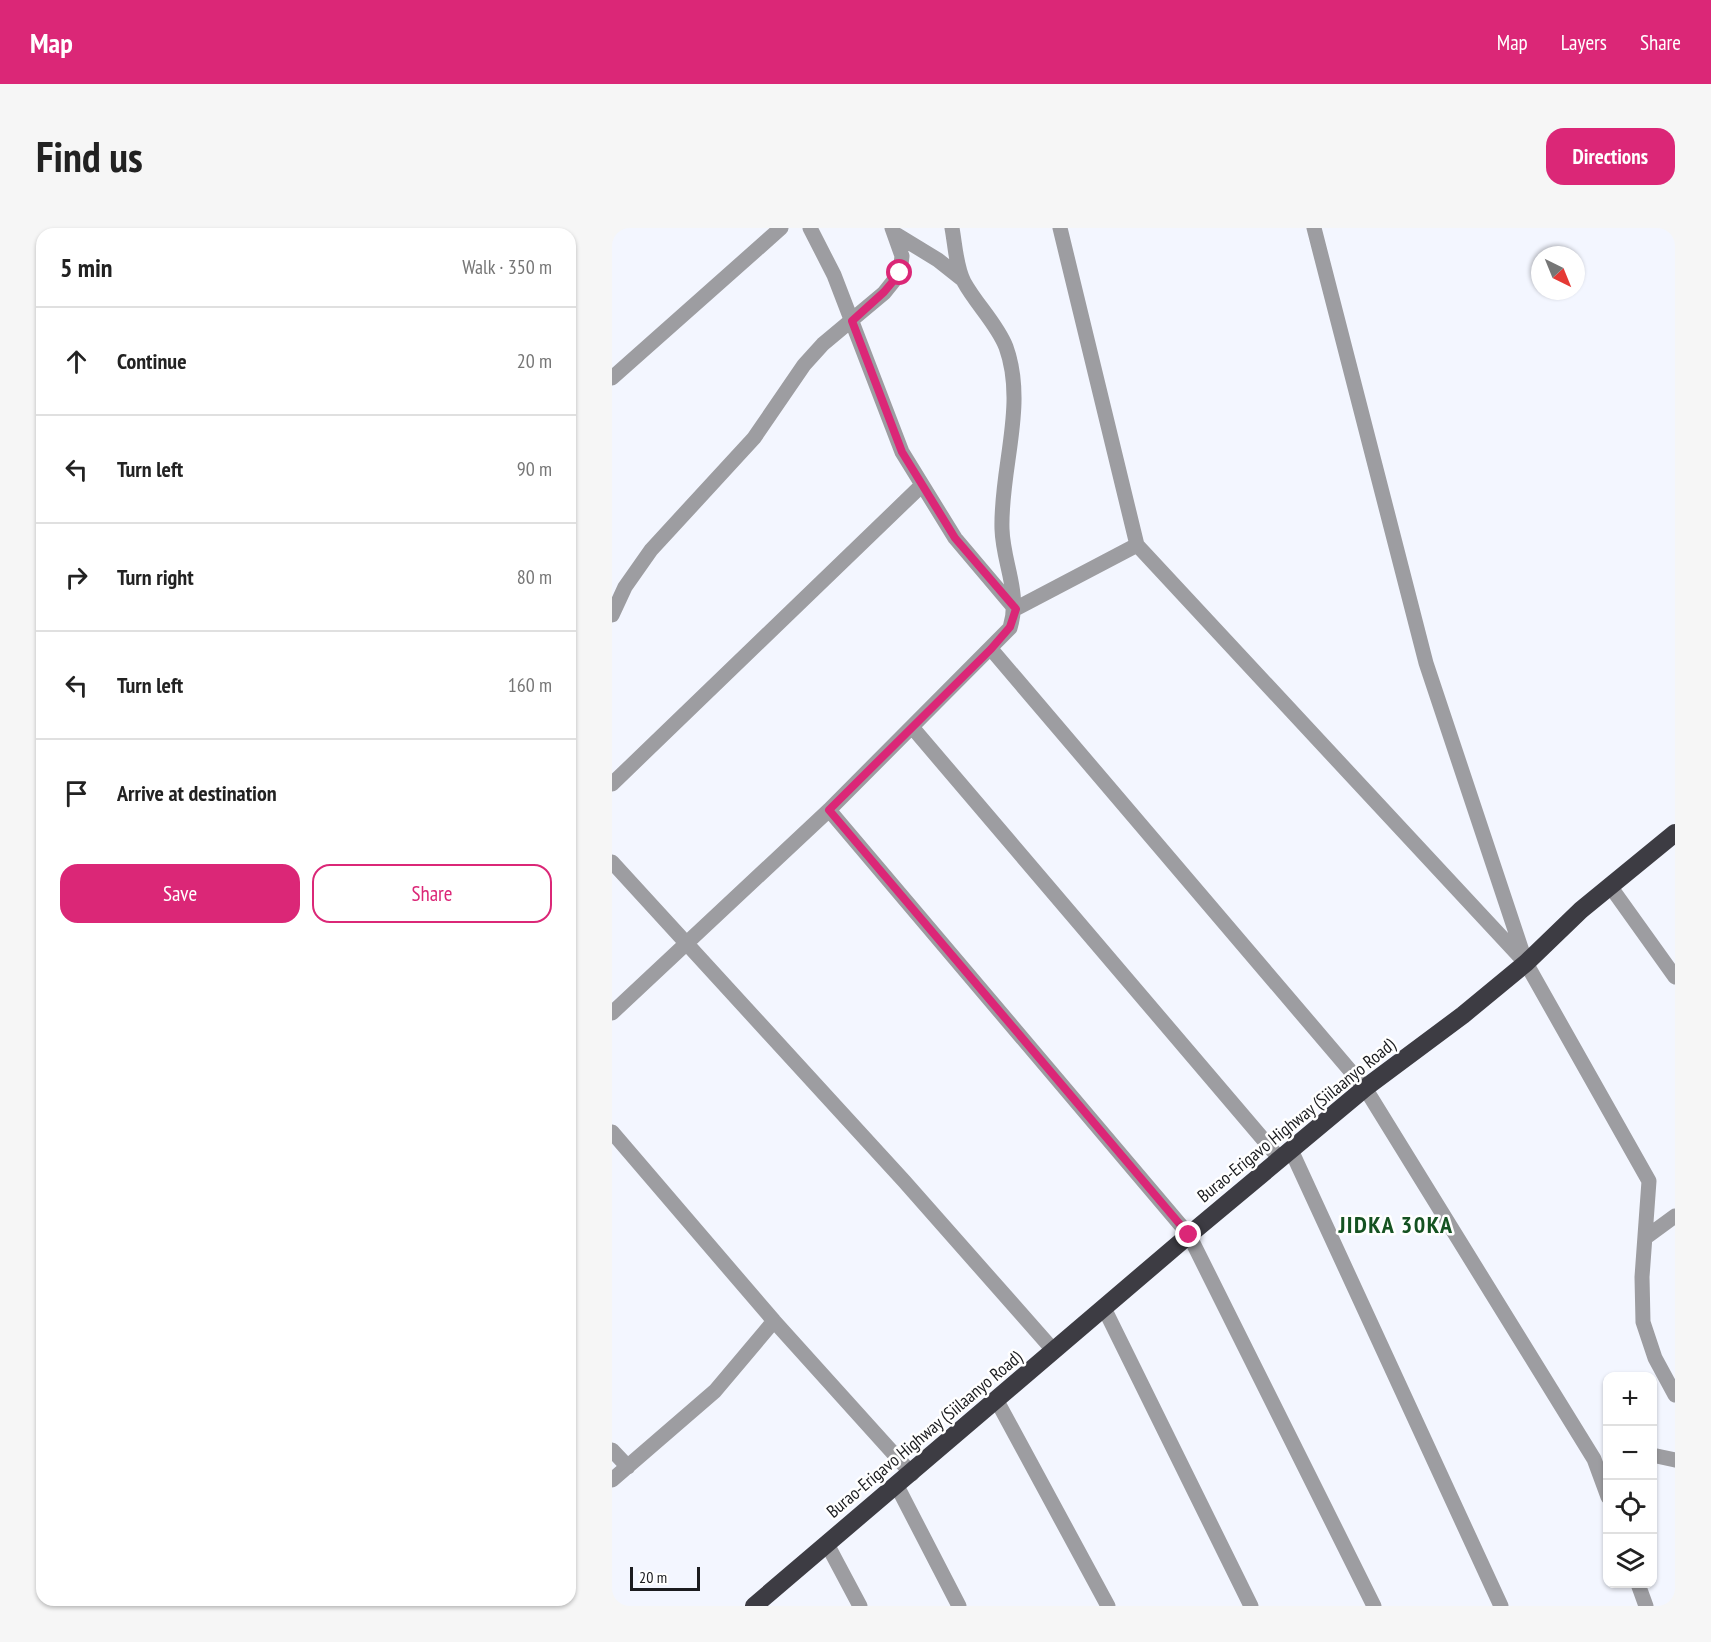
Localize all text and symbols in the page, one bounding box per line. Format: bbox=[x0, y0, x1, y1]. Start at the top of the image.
text: Map bbox=[30, 24, 73, 61]
text: Map bbox=[1497, 29, 1528, 56]
text: Layers bbox=[1561, 29, 1607, 56]
text: Share bbox=[1640, 29, 1681, 56]
button: Directions bbox=[1546, 128, 1675, 185]
text: Find us bbox=[36, 129, 143, 184]
north arrow bbox=[1531, 246, 1585, 300]
text: 5 min bbox=[60, 251, 113, 284]
text: Walk · 350 m bbox=[462, 254, 552, 280]
route start bbox=[886, 259, 912, 285]
icon: ahead bbox=[60, 345, 93, 378]
text: Continue bbox=[117, 347, 187, 375]
text: 20 m bbox=[517, 348, 552, 374]
icon: left bbox=[60, 453, 93, 486]
text: Turn left bbox=[117, 455, 183, 483]
text: 90 m bbox=[517, 456, 552, 482]
icon: right bbox=[60, 561, 93, 594]
text: Turn right bbox=[117, 563, 194, 591]
text: 80 m bbox=[517, 564, 552, 590]
icon: left bbox=[60, 669, 93, 702]
text: Turn left bbox=[117, 671, 183, 699]
text: 160 m bbox=[508, 672, 552, 698]
icon: arrive bbox=[60, 777, 93, 810]
text: Arrive at destination bbox=[117, 779, 277, 807]
button: Save bbox=[60, 864, 300, 923]
button: Share bbox=[312, 864, 552, 923]
street label: Burao-Erigavo Highway (Siilaanyo Road) bbox=[1192, 1032, 1400, 1207]
district label: JIDKA 30KA bbox=[1337, 1209, 1454, 1240]
route end bbox=[1175, 1221, 1201, 1247]
street label: Burao-Erigavo Highway (Siilaanyo Road) bbox=[822, 1345, 1027, 1523]
map controls bbox=[1603, 1372, 1657, 1588]
button: + bbox=[1603, 1372, 1657, 1426]
button: − bbox=[1603, 1426, 1657, 1480]
button: locate bbox=[1603, 1480, 1657, 1534]
button: layers bbox=[1603, 1534, 1657, 1588]
scale bar bbox=[630, 1564, 700, 1592]
text: 20 m bbox=[639, 1567, 667, 1587]

